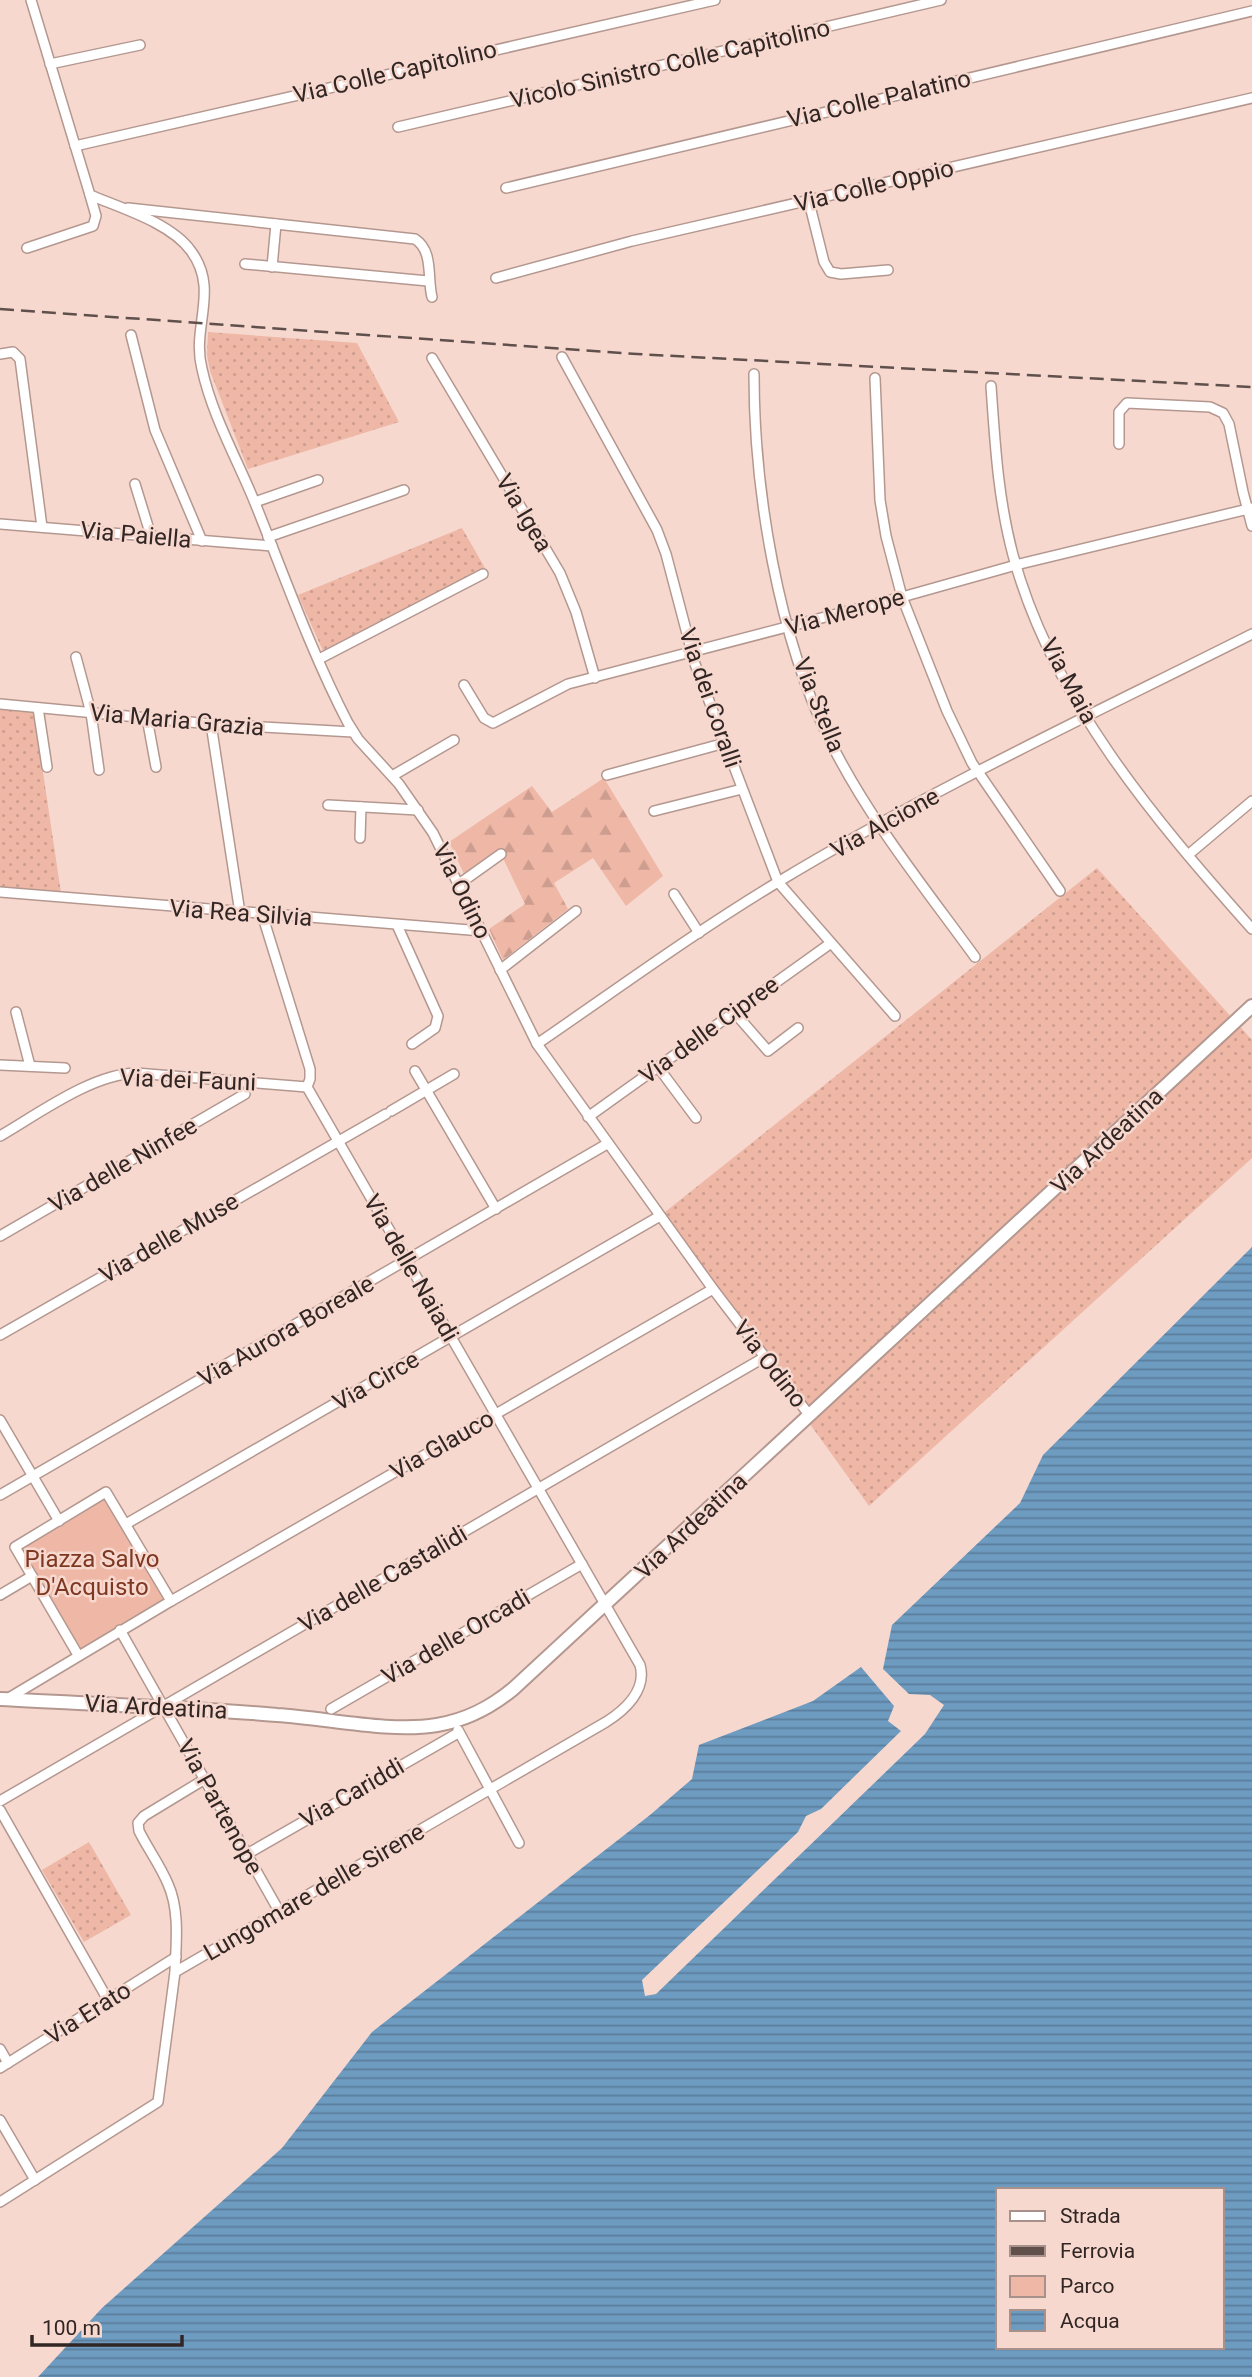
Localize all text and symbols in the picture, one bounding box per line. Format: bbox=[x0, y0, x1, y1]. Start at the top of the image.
street label: Vicolo Sinistro Colle Capitolino bbox=[507, 14, 833, 114]
street label: Via Colle Capitolino bbox=[291, 35, 499, 109]
street label: Via Colle Palatino bbox=[785, 64, 973, 134]
street label: Via Colle Oppio bbox=[792, 154, 956, 218]
street label: Via Igea bbox=[490, 469, 558, 557]
street label: Via Paiella bbox=[79, 516, 193, 554]
street label: Via Merope bbox=[783, 583, 907, 641]
street label: Via dei Coralli bbox=[673, 625, 747, 771]
street label: Via Maia bbox=[1035, 633, 1103, 729]
street label: Via Stella bbox=[787, 654, 851, 756]
street label: Via Maria Grazia bbox=[89, 698, 265, 742]
street label: Via Alcione bbox=[826, 782, 944, 864]
street label: Via Odino bbox=[427, 839, 497, 943]
street label: Via Rea Silvia bbox=[169, 894, 313, 932]
street label: Via delle Cipree bbox=[634, 970, 784, 1090]
street label: Via dei Fauni bbox=[119, 1064, 257, 1096]
street label: Via Ardeatina bbox=[1045, 1082, 1169, 1200]
street label: Via delle Ninfee bbox=[44, 1111, 202, 1219]
street label: Via delle Muse bbox=[94, 1187, 244, 1289]
street label: Via delle Naiadi bbox=[358, 1189, 464, 1347]
street label: Via Aurora Boreale bbox=[193, 1269, 379, 1393]
street label: Via Odino bbox=[727, 1315, 813, 1413]
street label: Via Circe bbox=[328, 1345, 424, 1417]
street label: Via Glauco bbox=[385, 1404, 499, 1486]
street label: Via Ardeatina bbox=[629, 1467, 753, 1585]
street label: Via delle Castalidi bbox=[294, 1519, 472, 1639]
park label: Piazza Salvo D'Acquisto bbox=[24, 1545, 160, 1601]
street label: Via delle Orcadi bbox=[377, 1583, 535, 1691]
street label: Via Ardeatina bbox=[84, 1689, 228, 1725]
street label: Via Partenope bbox=[171, 1734, 269, 1880]
street label: Via Cariddi bbox=[295, 1752, 409, 1834]
street label: Lungomare delle Sirene bbox=[199, 1817, 429, 1967]
street label: Via Erato bbox=[40, 1976, 136, 2050]
legend bbox=[996, 2188, 1224, 2349]
text: Strada bbox=[1060, 2204, 1121, 2228]
text: Ferrovia bbox=[1060, 2239, 1135, 2263]
text: Parco bbox=[1060, 2274, 1114, 2298]
scale bar bbox=[32, 2304, 182, 2348]
text: Acqua bbox=[1060, 2309, 1120, 2333]
text: 100 m bbox=[42, 2316, 101, 2340]

